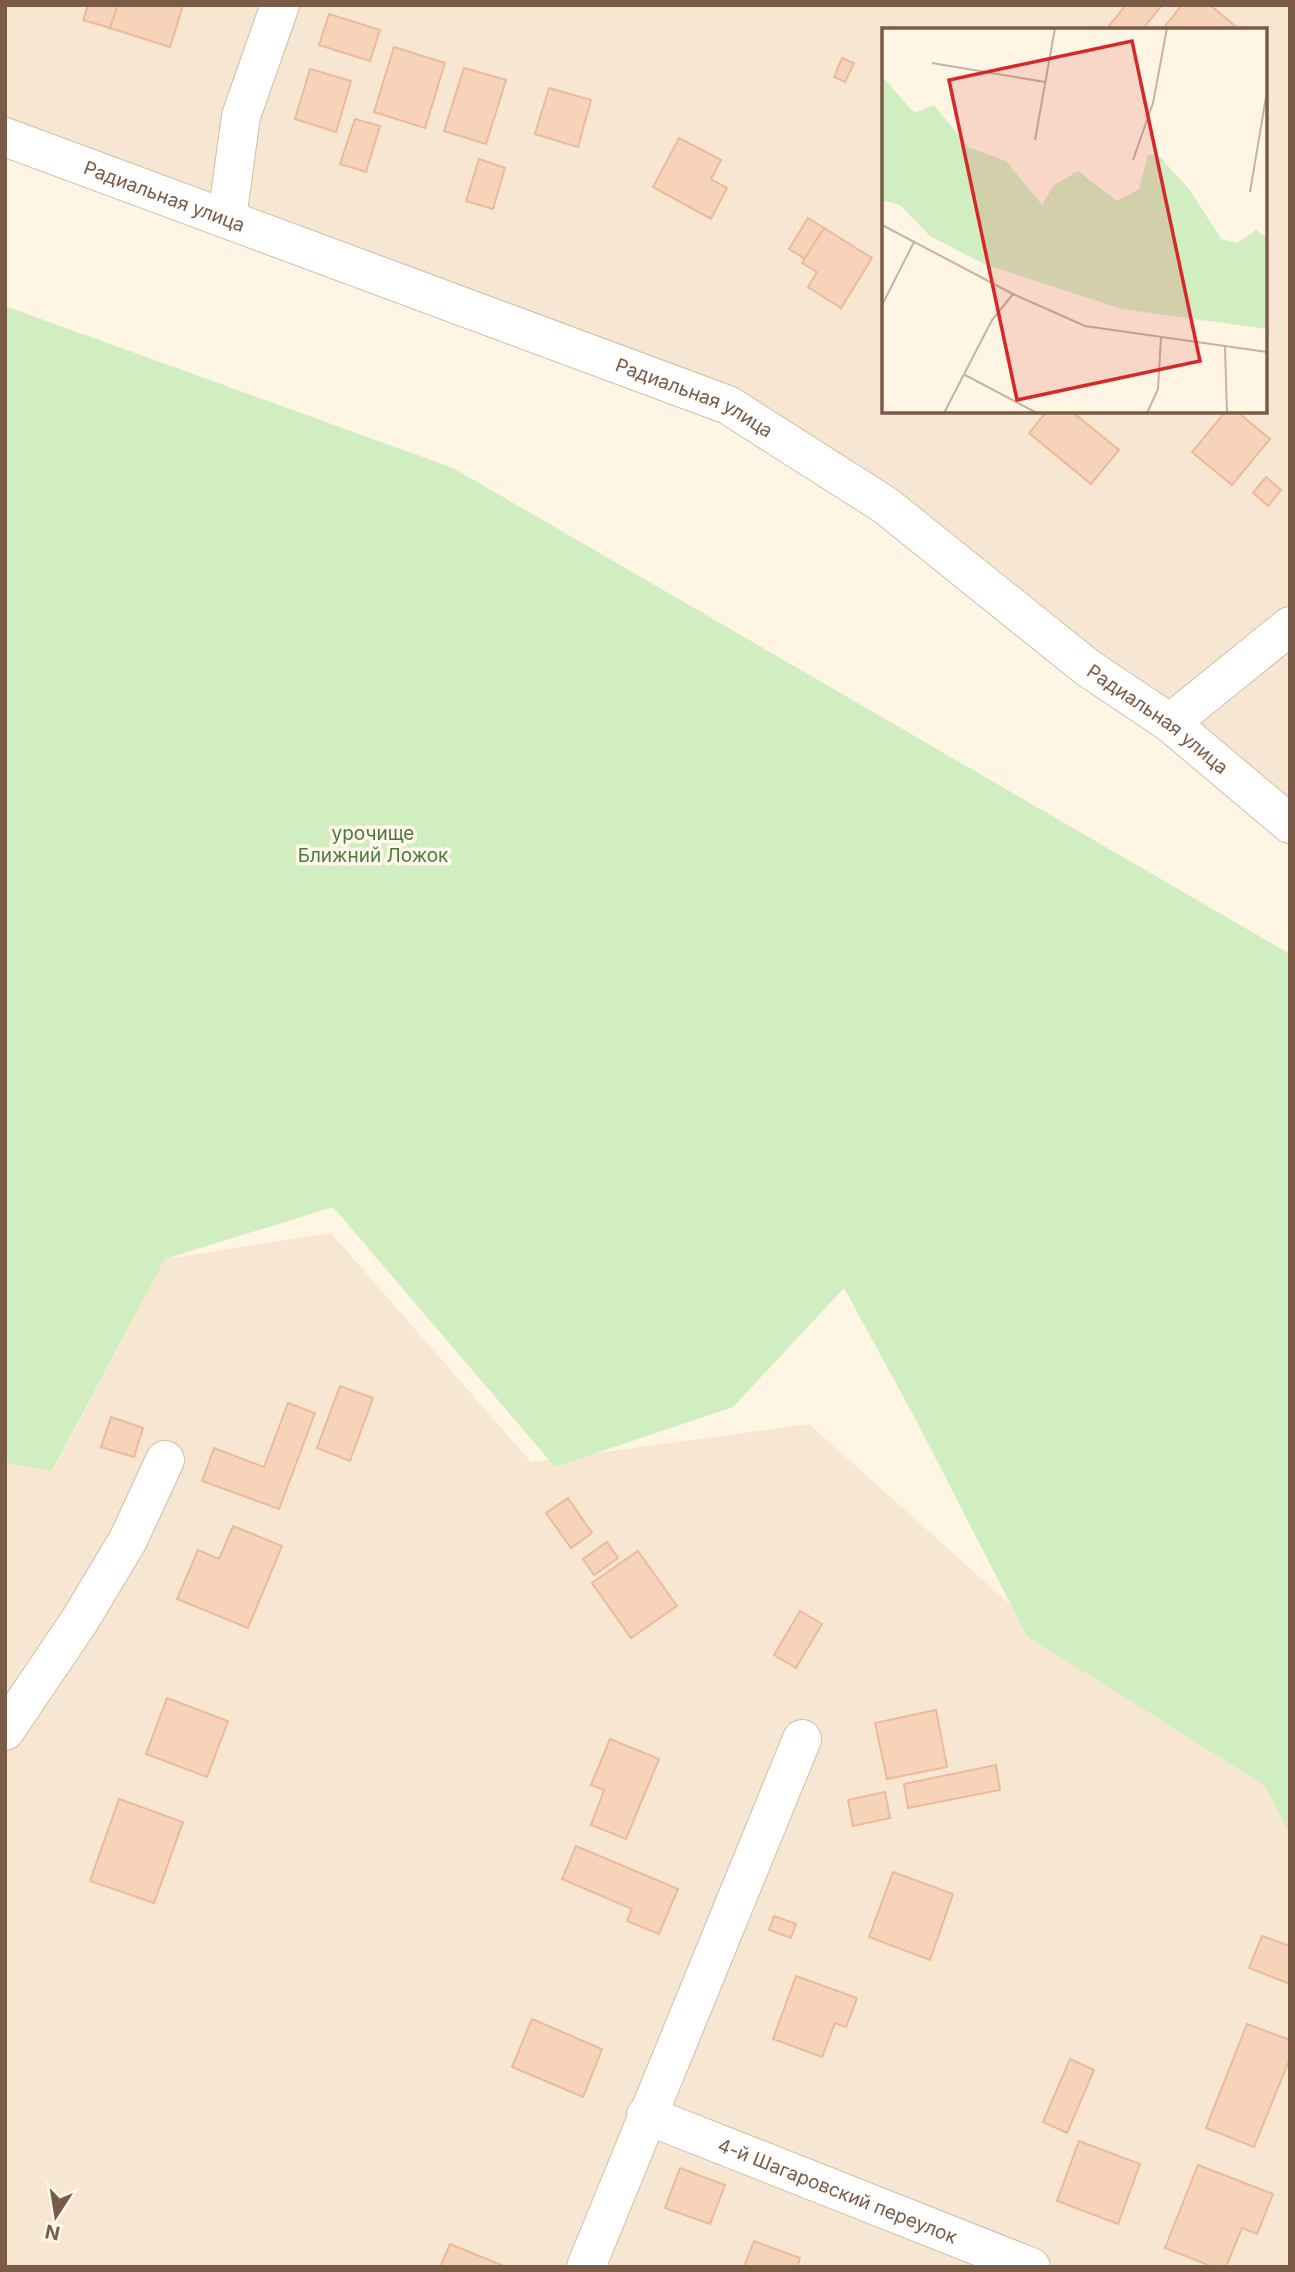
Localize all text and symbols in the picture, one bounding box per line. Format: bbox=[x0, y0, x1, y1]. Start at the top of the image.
inset map bbox=[882, 28, 1267, 413]
street label: Радиальная улица bbox=[80, 156, 248, 237]
street label: Радиальная улица bbox=[612, 353, 777, 443]
street label: Радиальная улица bbox=[1082, 660, 1233, 779]
park label: урочище Ближний Ложок bbox=[298, 822, 449, 867]
street label: 4-й Шагаровский переулок bbox=[714, 2134, 961, 2249]
north arrow bbox=[21, 2181, 91, 2251]
text: N bbox=[43, 2219, 62, 2245]

